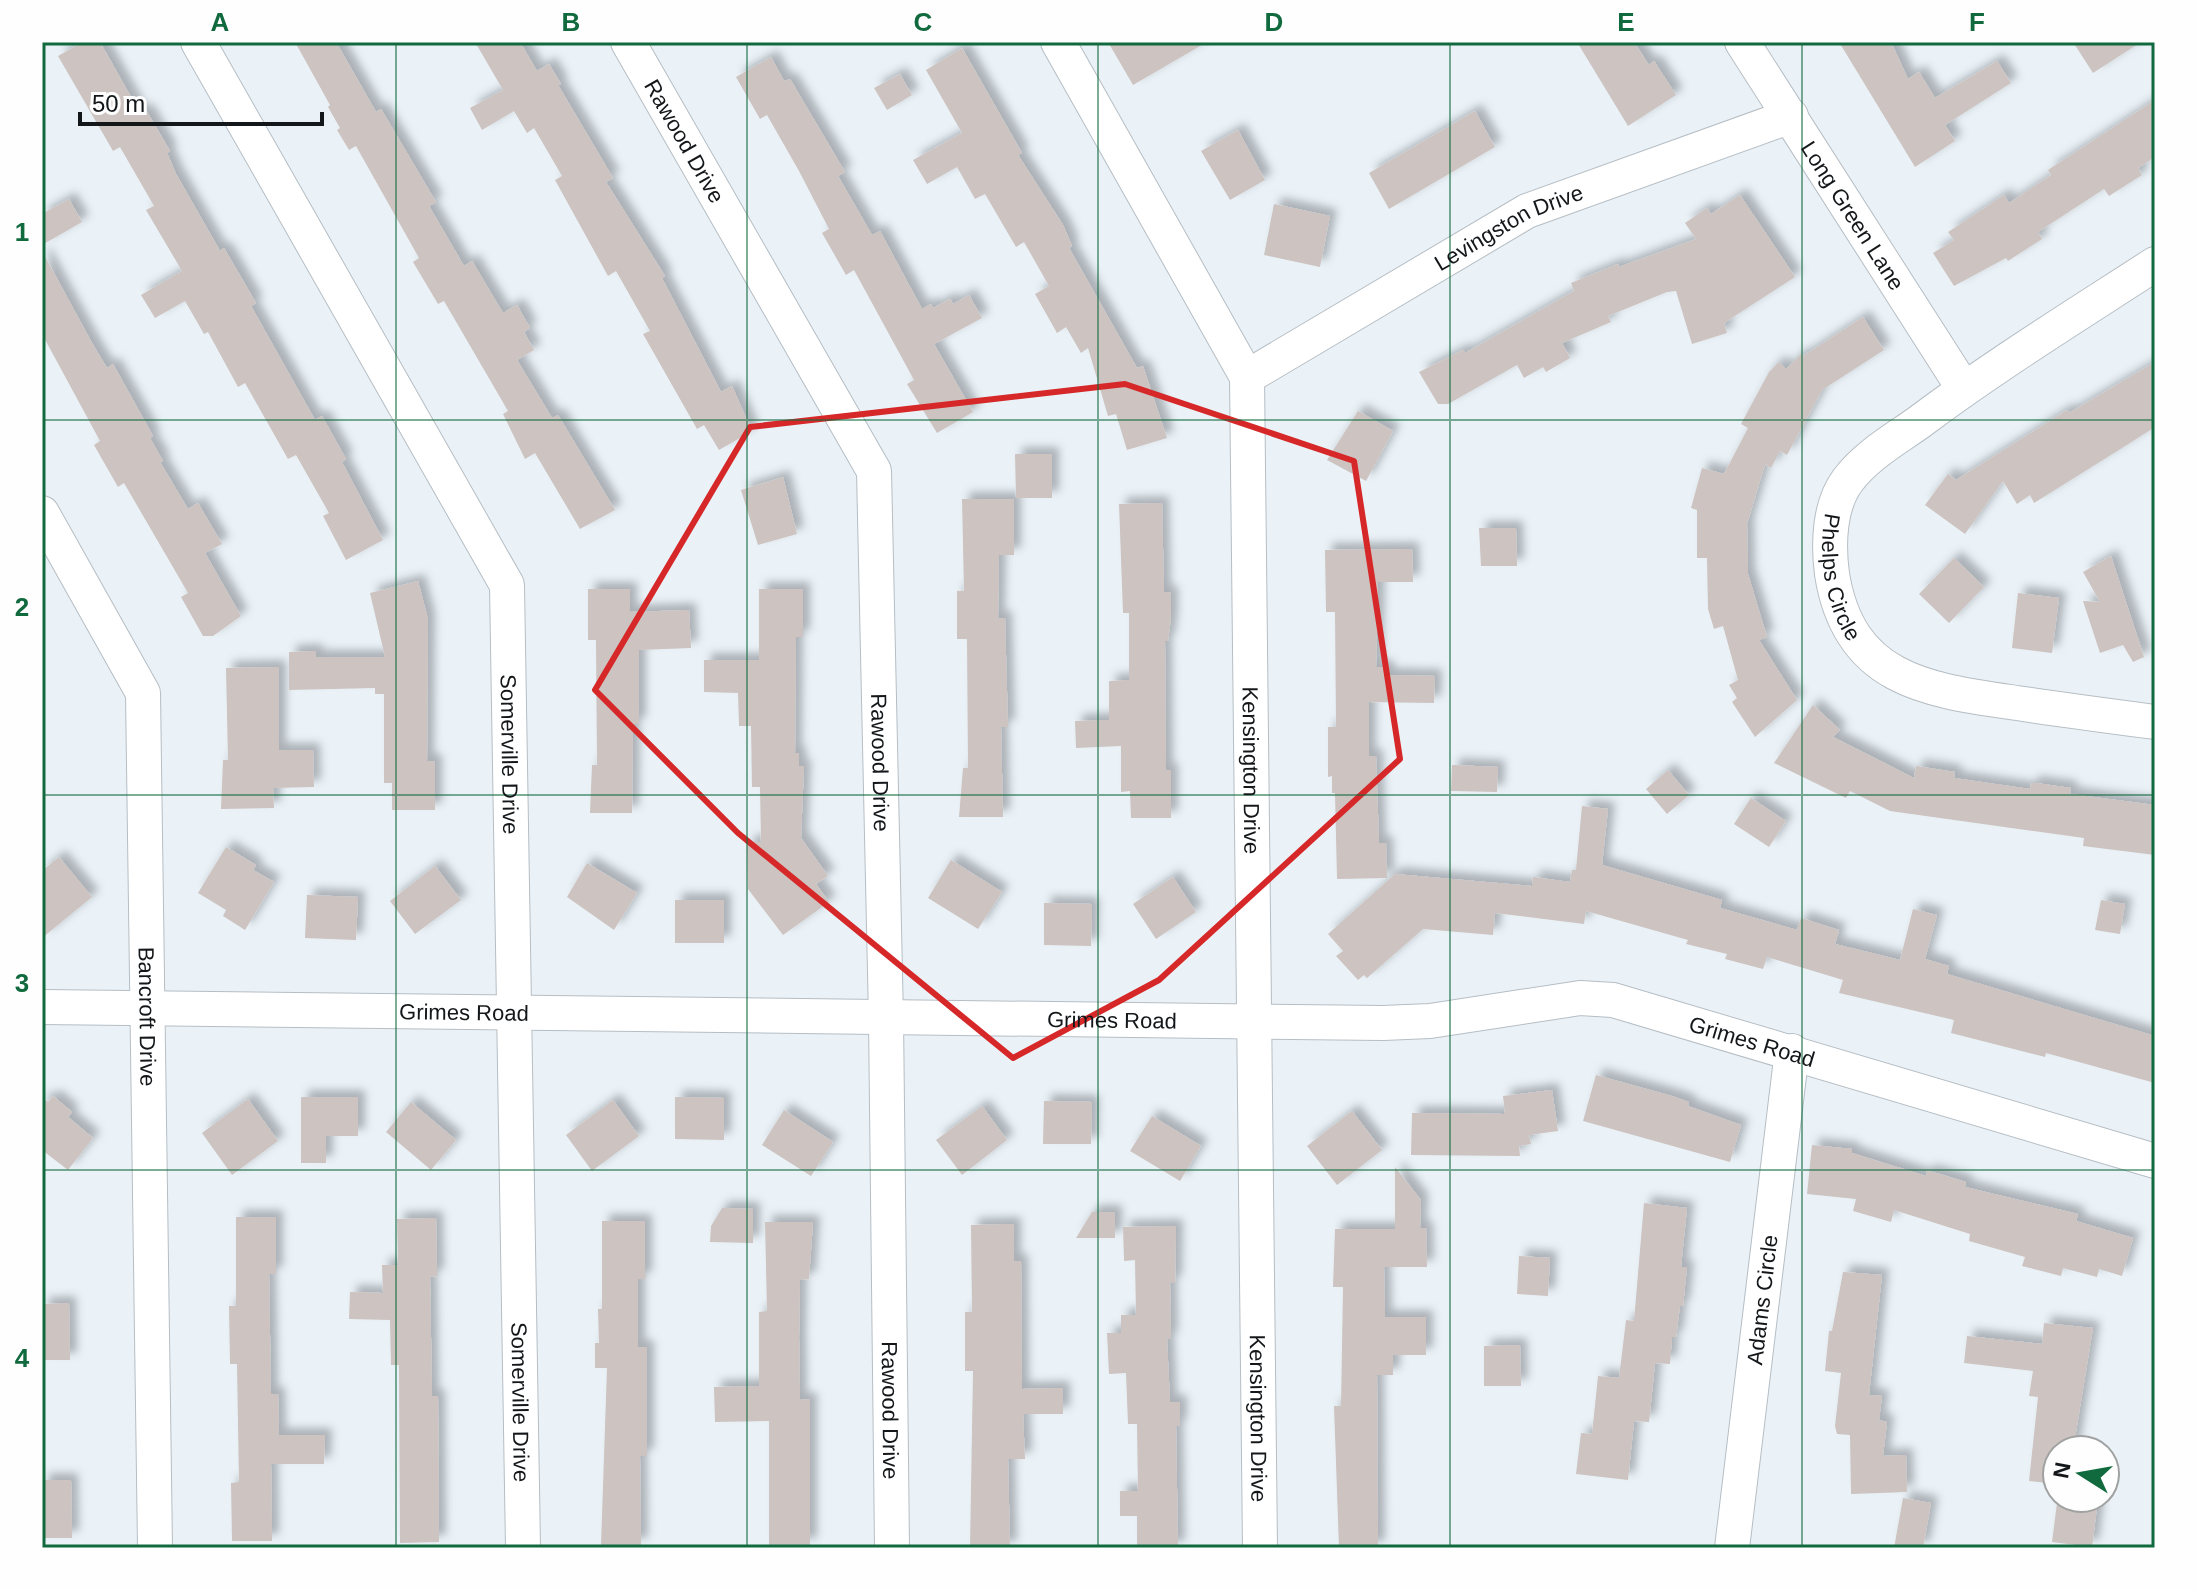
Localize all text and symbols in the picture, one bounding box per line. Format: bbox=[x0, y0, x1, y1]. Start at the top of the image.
text: A bbox=[211, 7, 230, 37]
text: B bbox=[562, 7, 580, 37]
text: C bbox=[914, 7, 933, 37]
text: D bbox=[1265, 7, 1283, 37]
text: E bbox=[1617, 7, 1635, 37]
text: F bbox=[1969, 7, 1985, 37]
street label: Rawood Drive bbox=[639, 75, 730, 207]
scale bar bbox=[80, 76, 322, 126]
text: 50 m bbox=[92, 90, 145, 117]
street label: Long Green Lane bbox=[1796, 137, 1910, 294]
street label: Levingston Drive bbox=[1430, 179, 1586, 276]
text: 1 bbox=[15, 217, 29, 247]
street label: Phelps Circle bbox=[1818, 512, 1866, 645]
text: 2 bbox=[15, 592, 29, 622]
street label: Somerville Drive bbox=[496, 674, 524, 835]
street label: Kensington Drive bbox=[1238, 686, 1265, 854]
street label: Rawood Drive bbox=[866, 693, 894, 832]
street label: Bancroft Drive bbox=[134, 947, 161, 1086]
text: 3 bbox=[15, 968, 29, 998]
street label: Grimes Road bbox=[399, 999, 529, 1025]
street label: Grimes Road bbox=[1047, 1006, 1177, 1033]
street label: Grimes Road bbox=[1686, 1011, 1818, 1072]
street label: Adams Circle bbox=[1742, 1233, 1782, 1366]
street label: Somerville Drive bbox=[507, 1322, 534, 1482]
street label: Kensington Drive bbox=[1245, 1334, 1272, 1502]
street label: Rawood Drive bbox=[877, 1341, 904, 1480]
text: 4 bbox=[15, 1343, 30, 1373]
north arrow bbox=[2041, 1434, 2121, 1514]
text: N bbox=[2048, 1460, 2076, 1480]

